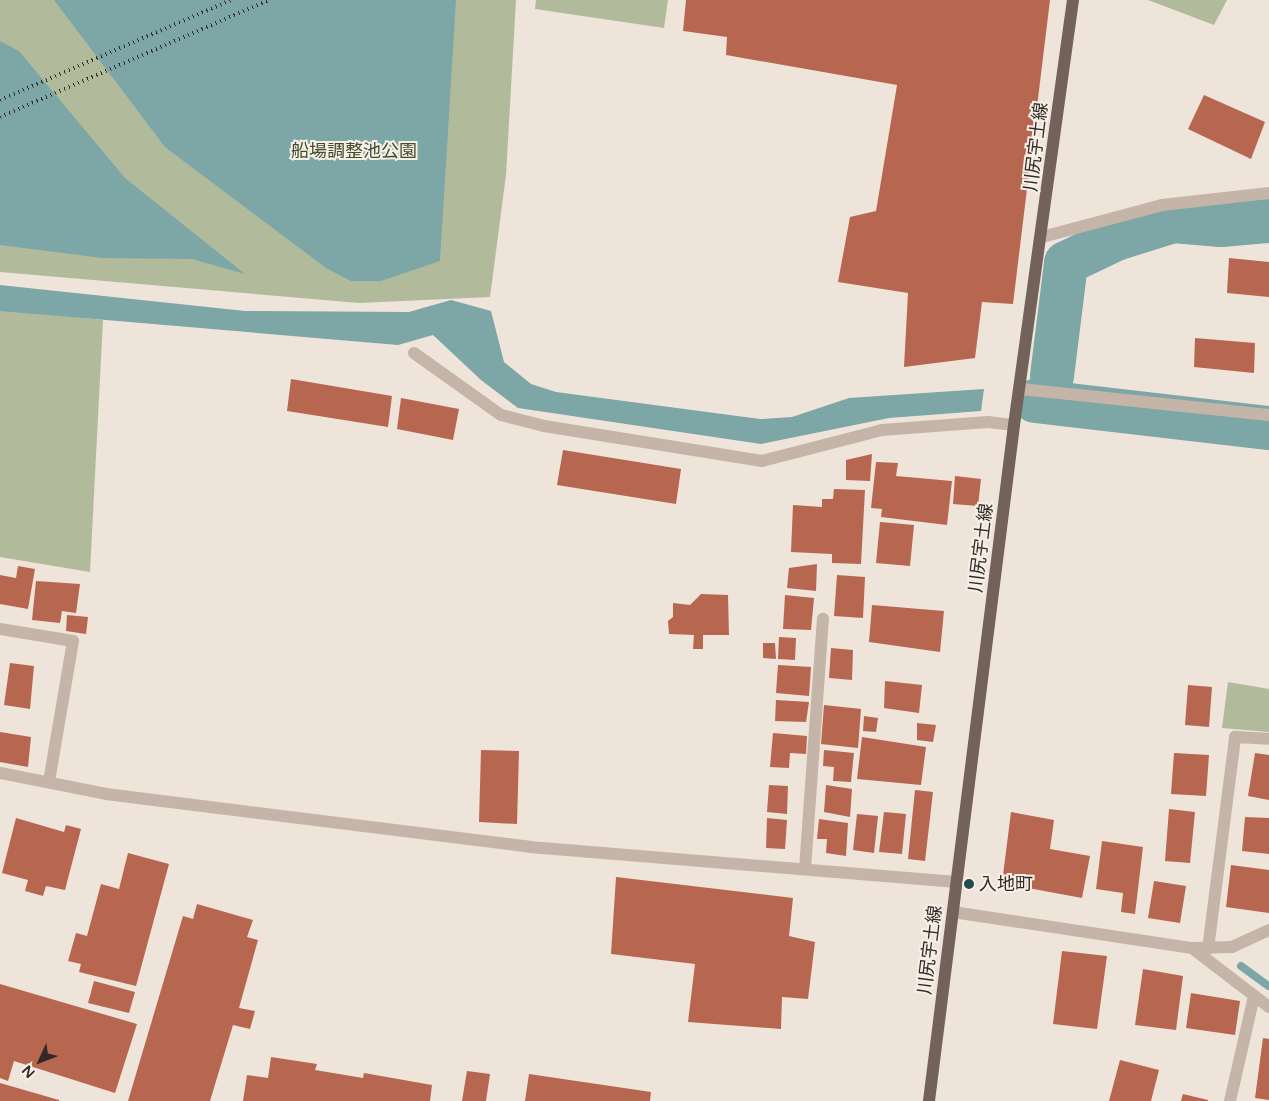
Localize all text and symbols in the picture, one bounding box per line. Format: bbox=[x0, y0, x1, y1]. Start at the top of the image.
street label: 川尻宇土線 bbox=[1020, 101, 1052, 193]
park label: 船場調整池公園 bbox=[291, 140, 417, 162]
street label: 川尻宇土線 bbox=[965, 502, 997, 594]
place label: 入地町 bbox=[979, 873, 1033, 895]
marker: 入地町 bbox=[963, 878, 975, 890]
street label: 川尻宇土線 bbox=[914, 904, 946, 996]
north arrow bbox=[15, 1036, 65, 1086]
text: N bbox=[19, 1062, 39, 1081]

